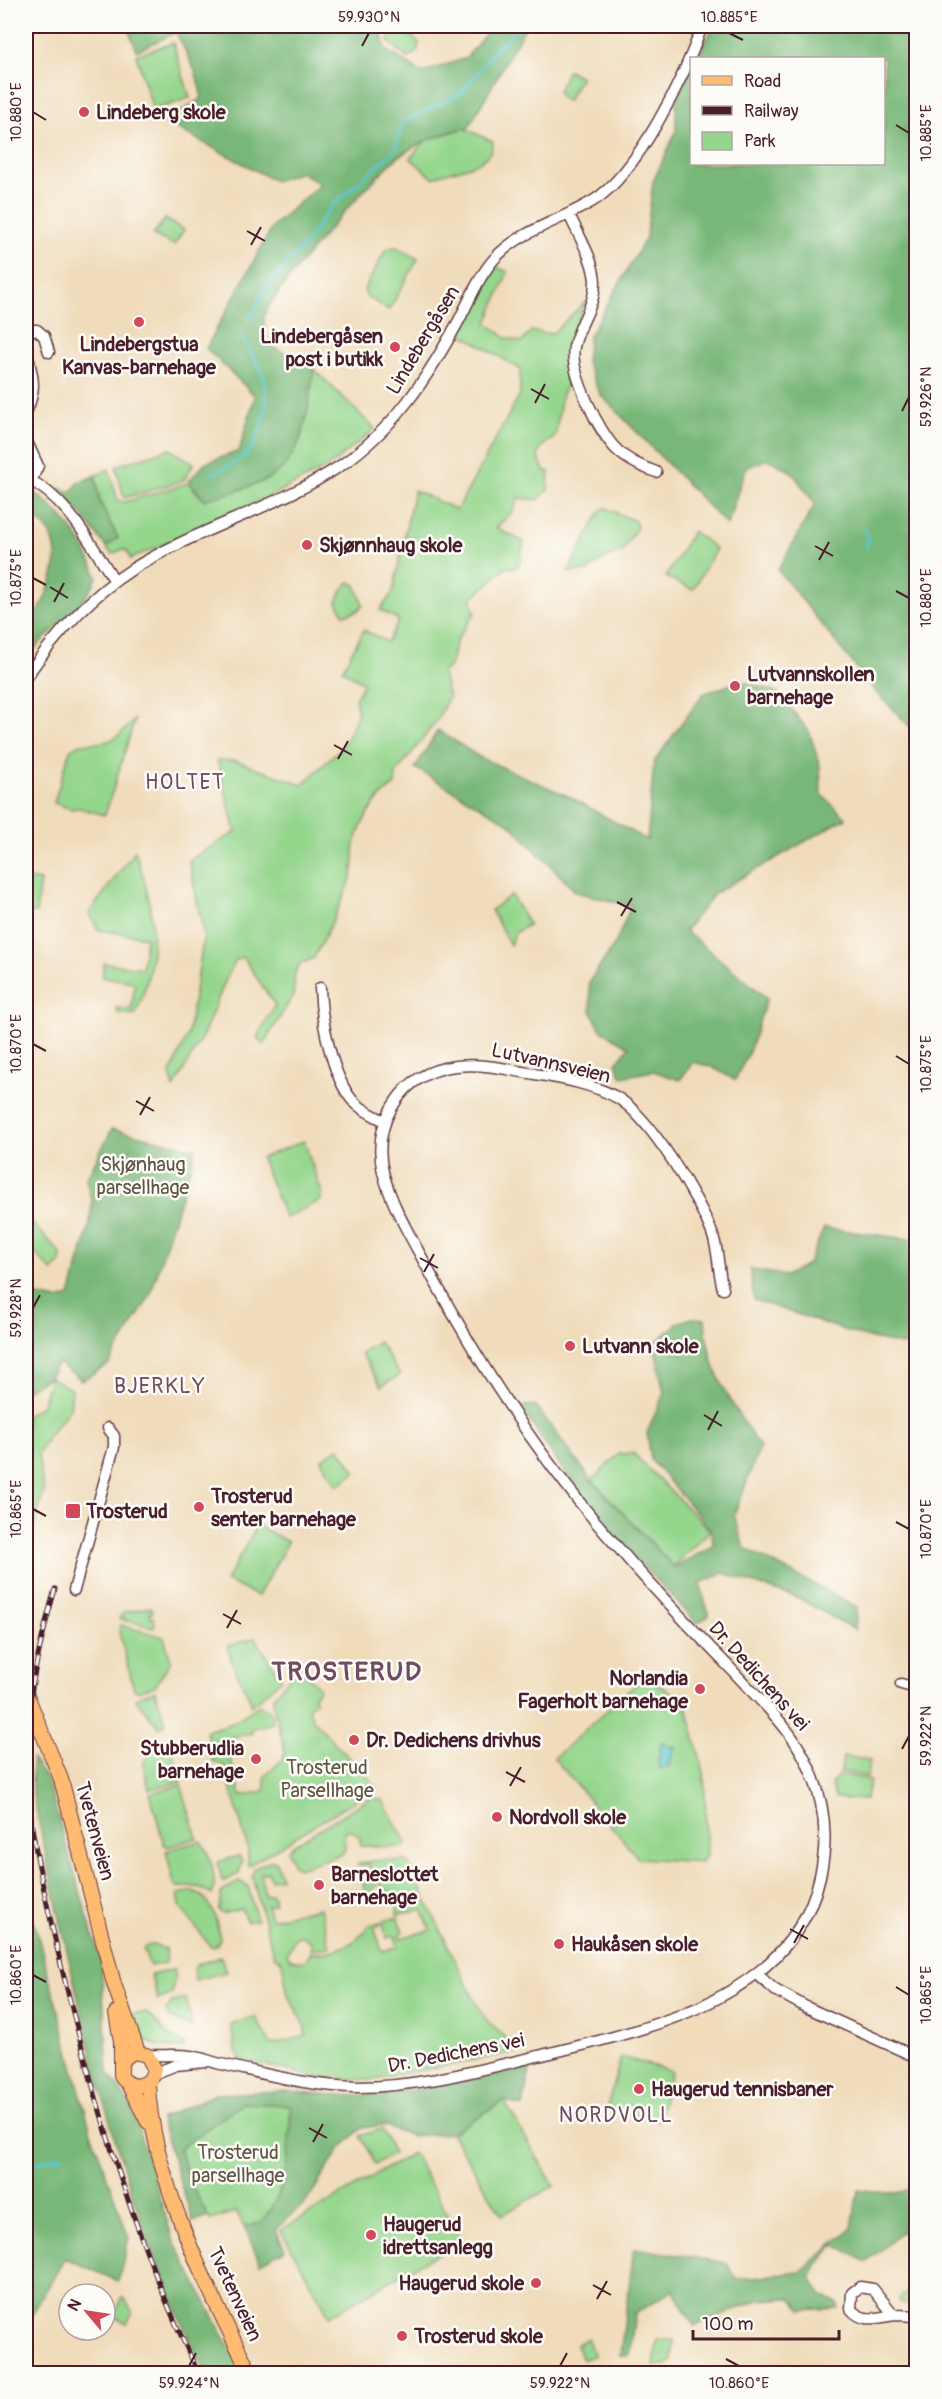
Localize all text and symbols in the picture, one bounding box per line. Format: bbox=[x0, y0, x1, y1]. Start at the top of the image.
text: 59.930°N bbox=[338, 8, 400, 27]
text: 10.885°E bbox=[700, 8, 758, 27]
legend bbox=[690, 57, 885, 165]
text: Road bbox=[744, 70, 781, 93]
text: 10.880°E bbox=[7, 82, 26, 142]
place label: Lindeberg skole bbox=[96, 100, 227, 125]
text: Railway bbox=[744, 100, 799, 123]
text: 10.885°E bbox=[917, 104, 936, 162]
marker: Lindeberg skole bbox=[77, 105, 91, 119]
text: Park bbox=[744, 130, 776, 153]
street label: Lindebergåsen bbox=[381, 281, 465, 399]
marker: Lindebergstua Kanvas-barnehage bbox=[132, 315, 146, 329]
place label: Lindebergåsen post i butikk bbox=[260, 324, 384, 372]
place label: Lindebergstua Kanvas-barnehage bbox=[62, 332, 217, 380]
marker: Lindebergåsen post i butikk bbox=[388, 340, 402, 354]
text: 59.926°N bbox=[917, 367, 936, 427]
place label: Skjønnhaug skole bbox=[319, 533, 463, 558]
marker: Skjønnhaug skole bbox=[300, 538, 314, 552]
text: 10.875°E bbox=[7, 549, 26, 607]
text: 10.880°E bbox=[917, 568, 936, 628]
place label: Lutvannskollen barnehage bbox=[747, 662, 875, 710]
marker: Lutvannskollen barnehage bbox=[728, 679, 742, 693]
district label: HOLTET bbox=[145, 769, 225, 796]
text: 10.870°E bbox=[7, 1014, 26, 1074]
text: 10.875°E bbox=[917, 1035, 936, 1093]
street label: Lutvannsveien bbox=[489, 1037, 613, 1089]
park label: Skjønhaug parsellhage bbox=[97, 1152, 190, 1200]
text: 59.928°N bbox=[7, 1278, 26, 1338]
place label: Lutvann skole bbox=[582, 1334, 700, 1359]
marker: Lutvann skole bbox=[563, 1339, 577, 1353]
district label: BJERKLY bbox=[114, 1373, 206, 1400]
text: 10.865°E bbox=[7, 1480, 26, 1538]
place label: Trosterud senter barnehage bbox=[210, 1484, 357, 1532]
place label: Trosterud bbox=[85, 1499, 168, 1524]
text: 10.870°E bbox=[917, 1499, 936, 1559]
marker: Trosterud senter barnehage bbox=[192, 1500, 206, 1514]
marker: Trosterud bbox=[64, 1502, 82, 1520]
street label: Dr. Dedichens vei bbox=[703, 1616, 815, 1736]
district label: TROSTERUD bbox=[270, 1656, 423, 1688]
place label: Norlandia Fagerholt barnehage bbox=[517, 1666, 689, 1714]
marker: Norlandia Fagerholt barnehage bbox=[693, 1682, 707, 1696]
text: 59.922°N bbox=[917, 1706, 936, 1766]
place label: Dr. Dedichens drivhus bbox=[366, 1728, 541, 1753]
marker: Dr. Dedichens drivhus bbox=[347, 1733, 361, 1747]
place label: Stubberudlia barnehage bbox=[140, 1736, 245, 1784]
marker: Stubberudlia barnehage bbox=[249, 1752, 263, 1766]
park label: Trosterud Parsellhage bbox=[280, 1755, 374, 1803]
street label: Tvetenveien bbox=[70, 1779, 120, 1883]
place label: Nordvoll skole bbox=[509, 1805, 627, 1830]
marker: Nordvoll skole bbox=[490, 1810, 504, 1824]
place label: Barneslottet barnehage bbox=[331, 1862, 439, 1910]
marker: Barneslottet barnehage bbox=[312, 1878, 326, 1892]
place label: Haukåsen skole bbox=[571, 1932, 699, 1957]
marker: Haukåsen skole bbox=[552, 1937, 566, 1951]
text: 10.860°E bbox=[7, 1945, 26, 2005]
text: 10.865°E bbox=[917, 1966, 936, 2024]
street label: Dr. Dedichens vei bbox=[386, 2028, 526, 2078]
place label: Haugerud tennisbaner bbox=[651, 2077, 834, 2102]
marker: Haugerud tennisbaner bbox=[632, 2082, 646, 2096]
district label: NORDVOLL bbox=[559, 2102, 673, 2129]
park label: Trosterud parsellhage bbox=[192, 2140, 285, 2188]
place label: Haugerud idrettsanlegg bbox=[383, 2212, 493, 2260]
marker: Haugerud idrettsanlegg bbox=[364, 2228, 378, 2242]
street label: Tvetenveien bbox=[202, 2243, 268, 2345]
place label: Haugerud skole bbox=[398, 2271, 525, 2296]
marker: Haugerud skole bbox=[529, 2276, 543, 2290]
north arrow bbox=[57, 2282, 117, 2342]
text: N bbox=[63, 2295, 86, 2315]
scale bar bbox=[693, 2303, 838, 2341]
text: 100 m bbox=[702, 2313, 754, 2336]
place label: Trosterud skole bbox=[413, 2324, 544, 2349]
marker: Trosterud skole bbox=[395, 2329, 409, 2343]
text: 59.924°N bbox=[159, 2374, 219, 2393]
text: 59.922°N bbox=[530, 2374, 590, 2393]
text: 10.860°E bbox=[709, 2374, 769, 2393]

